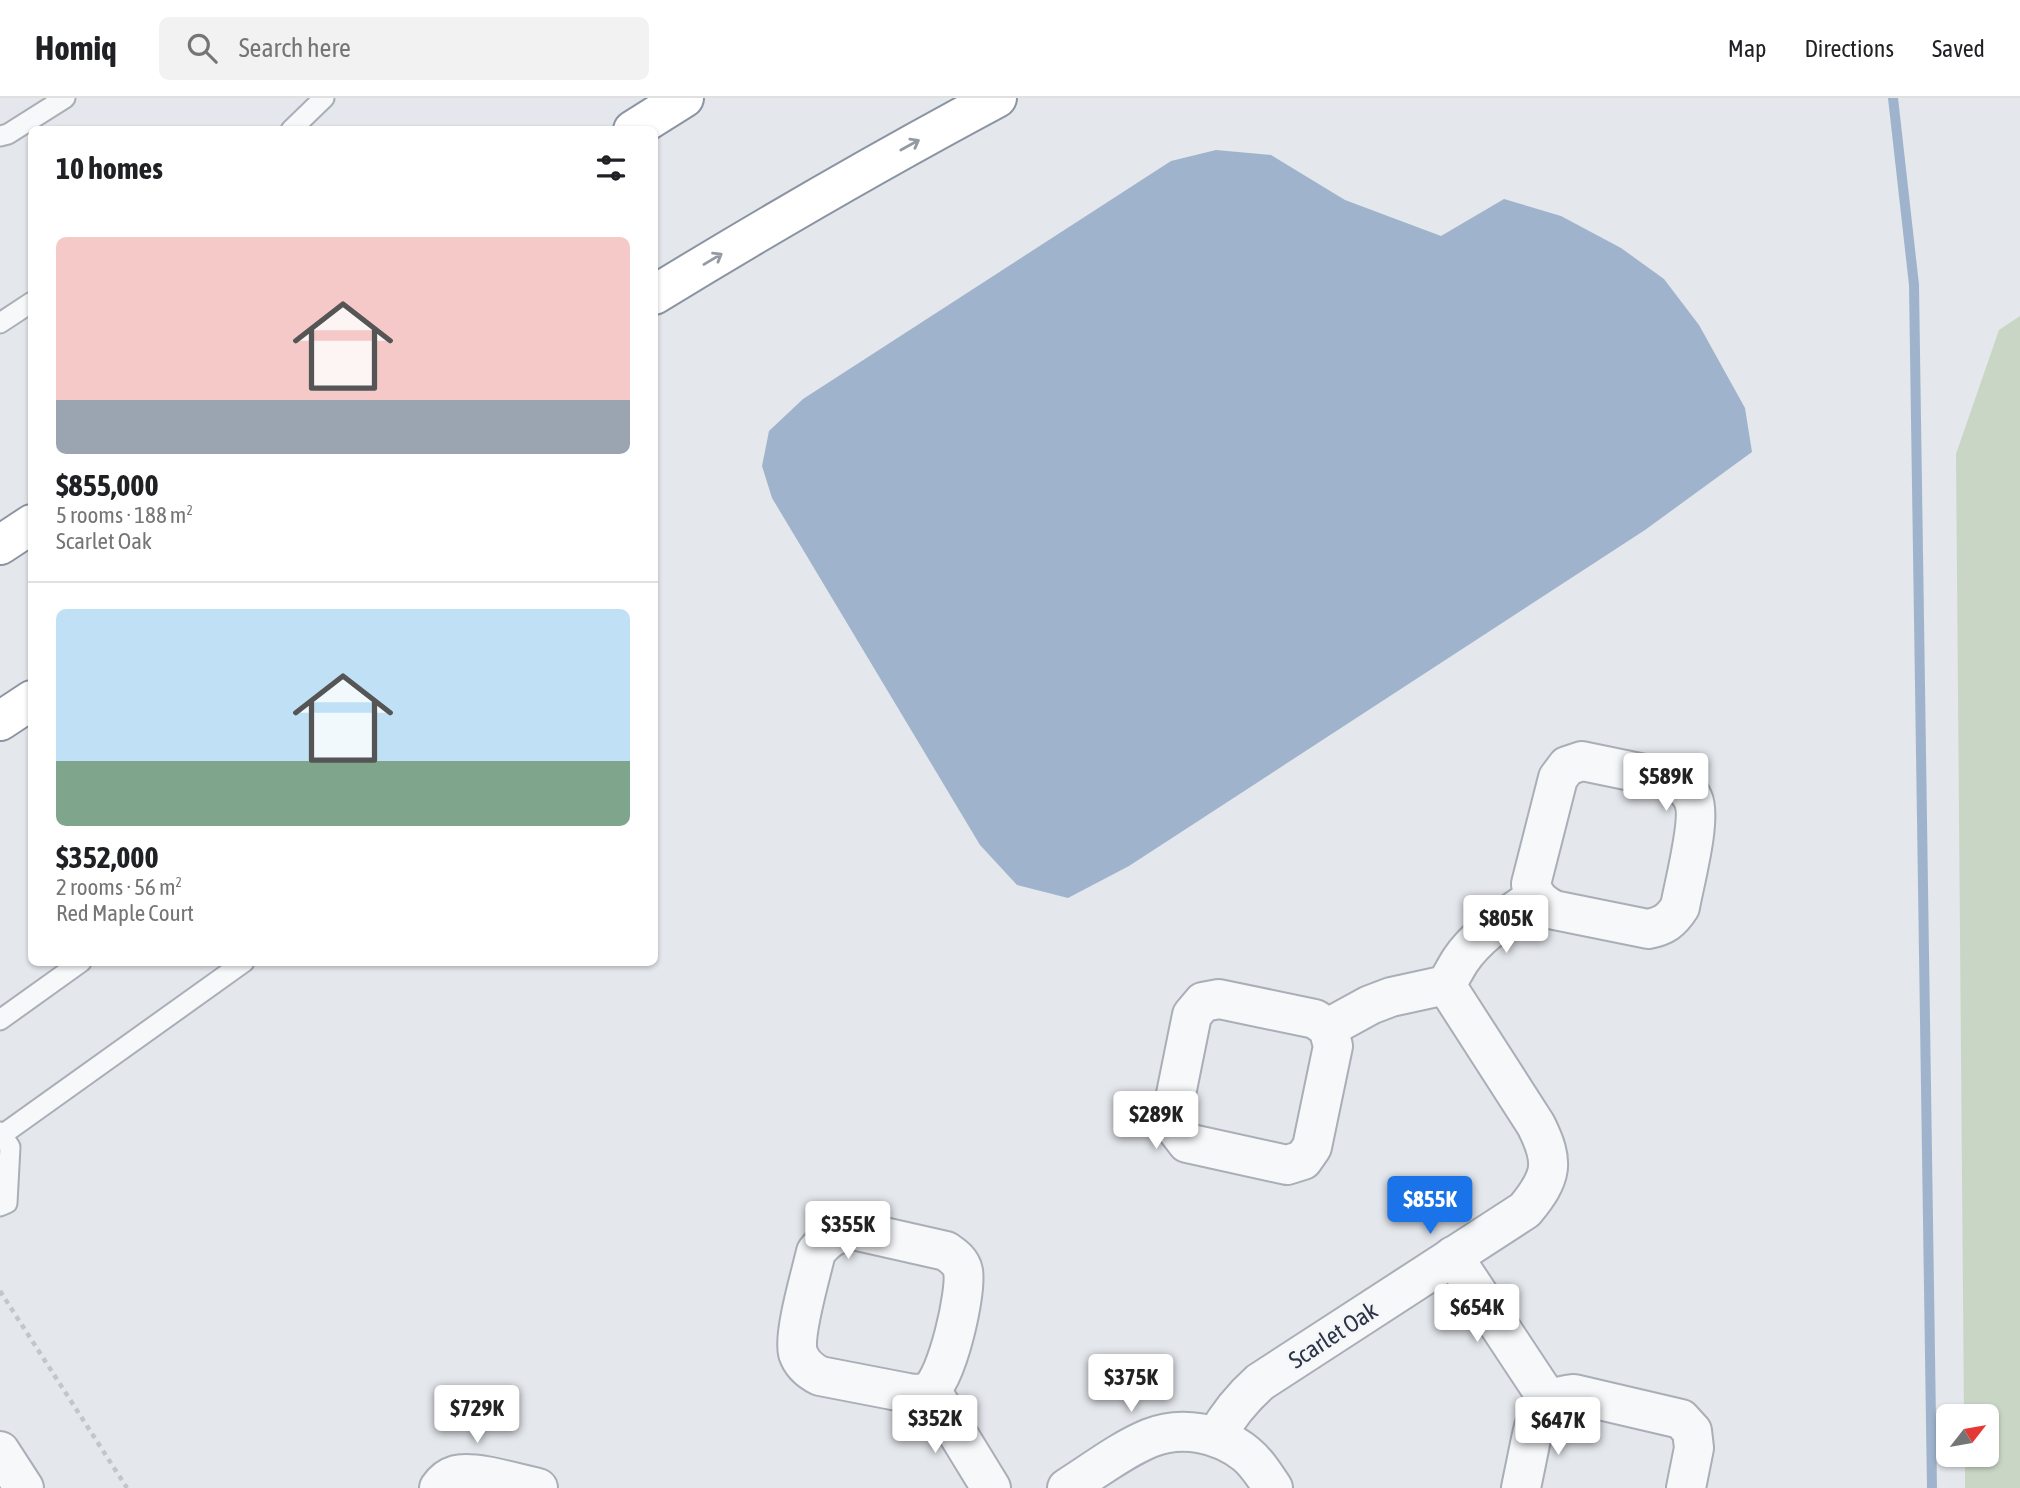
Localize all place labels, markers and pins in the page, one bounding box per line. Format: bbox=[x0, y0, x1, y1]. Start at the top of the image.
pin: $589K bbox=[1617, 754, 1715, 813]
pin: $805K bbox=[1457, 896, 1555, 955]
pin: $289K bbox=[1107, 1091, 1205, 1151]
pin: $855K bbox=[1381, 1176, 1479, 1236]
pin: $355K bbox=[799, 1202, 897, 1261]
pin: $654K bbox=[1428, 1284, 1526, 1344]
pin: $375K bbox=[1082, 1354, 1180, 1414]
pin: $729K bbox=[428, 1386, 526, 1445]
pin: $352K bbox=[886, 1396, 984, 1455]
pin: $647K bbox=[1509, 1398, 1607, 1457]

